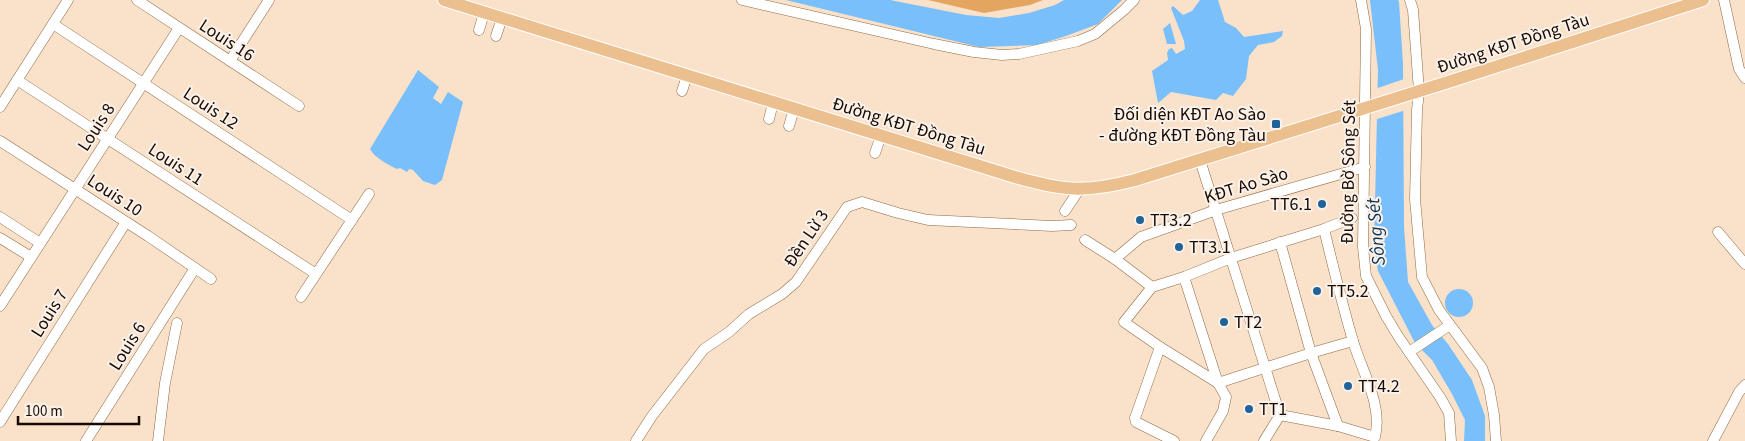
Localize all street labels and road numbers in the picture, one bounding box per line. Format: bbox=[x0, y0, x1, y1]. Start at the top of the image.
street label: Đường KĐT Đồng Tàu bbox=[1434, 7, 1593, 80]
street label: Louis 16 bbox=[194, 13, 259, 68]
street label: Louis 12 bbox=[178, 81, 243, 136]
street label: Đường KĐT Đồng Tàu bbox=[829, 91, 989, 162]
street label: Louis 8 bbox=[72, 98, 121, 156]
street label: Đường Bờ Sông Sét bbox=[1335, 100, 1362, 244]
street label: Louis 11 bbox=[143, 137, 208, 192]
street label: KĐT Ao Sào bbox=[1201, 161, 1291, 210]
street label: Louis 10 bbox=[82, 168, 147, 223]
street label: Đền Lừ 3 bbox=[778, 204, 835, 272]
street label: Louis 7 bbox=[25, 284, 74, 342]
street label: Louis 6 bbox=[103, 317, 152, 375]

